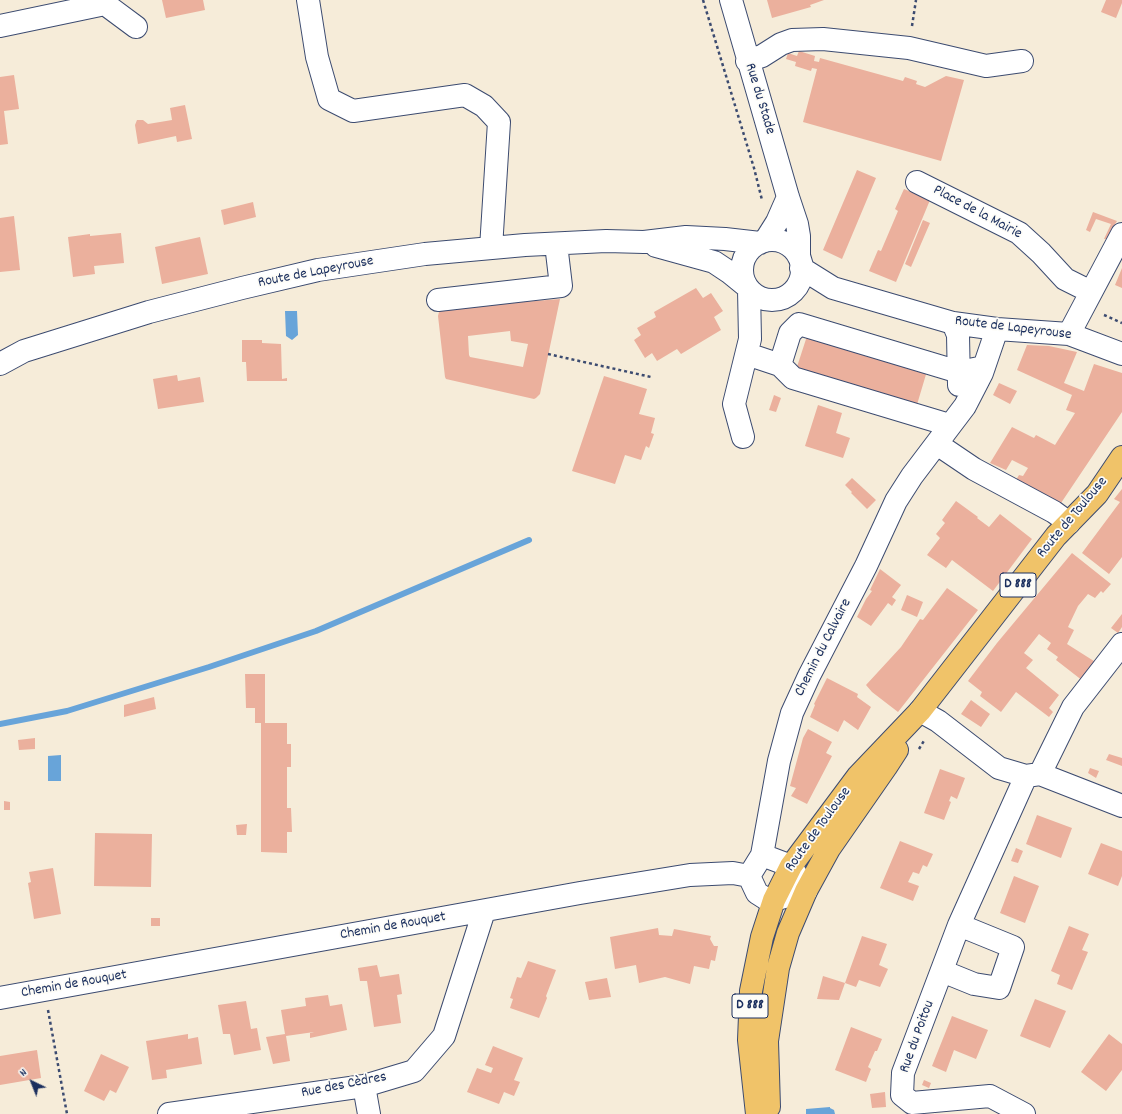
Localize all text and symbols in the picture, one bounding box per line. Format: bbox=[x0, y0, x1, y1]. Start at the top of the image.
street label: Rue du Stade bbox=[740, 61, 778, 137]
street label: Place de la Mairie bbox=[929, 182, 1025, 244]
street label: Route de Lapeyrouse bbox=[257, 253, 375, 293]
street label: Route de Lapeyrouse bbox=[954, 313, 1072, 345]
street label: Route de Toulouse bbox=[1034, 474, 1112, 562]
road number: D 888 bbox=[1000, 573, 1036, 597]
street label: Chemin du Calvaire bbox=[792, 596, 856, 700]
street label: Route de Toulouse bbox=[782, 784, 856, 876]
street label: Chemin de Rouquet bbox=[339, 909, 447, 945]
street label: Chemin de Rouquet bbox=[20, 967, 128, 1003]
road number: D 888 bbox=[732, 994, 768, 1018]
street label: Rue du Poitou bbox=[897, 998, 939, 1076]
north arrow bbox=[12, 1062, 52, 1102]
text: N bbox=[16, 1066, 31, 1081]
street label: Rue des Cèdres bbox=[300, 1069, 388, 1103]

